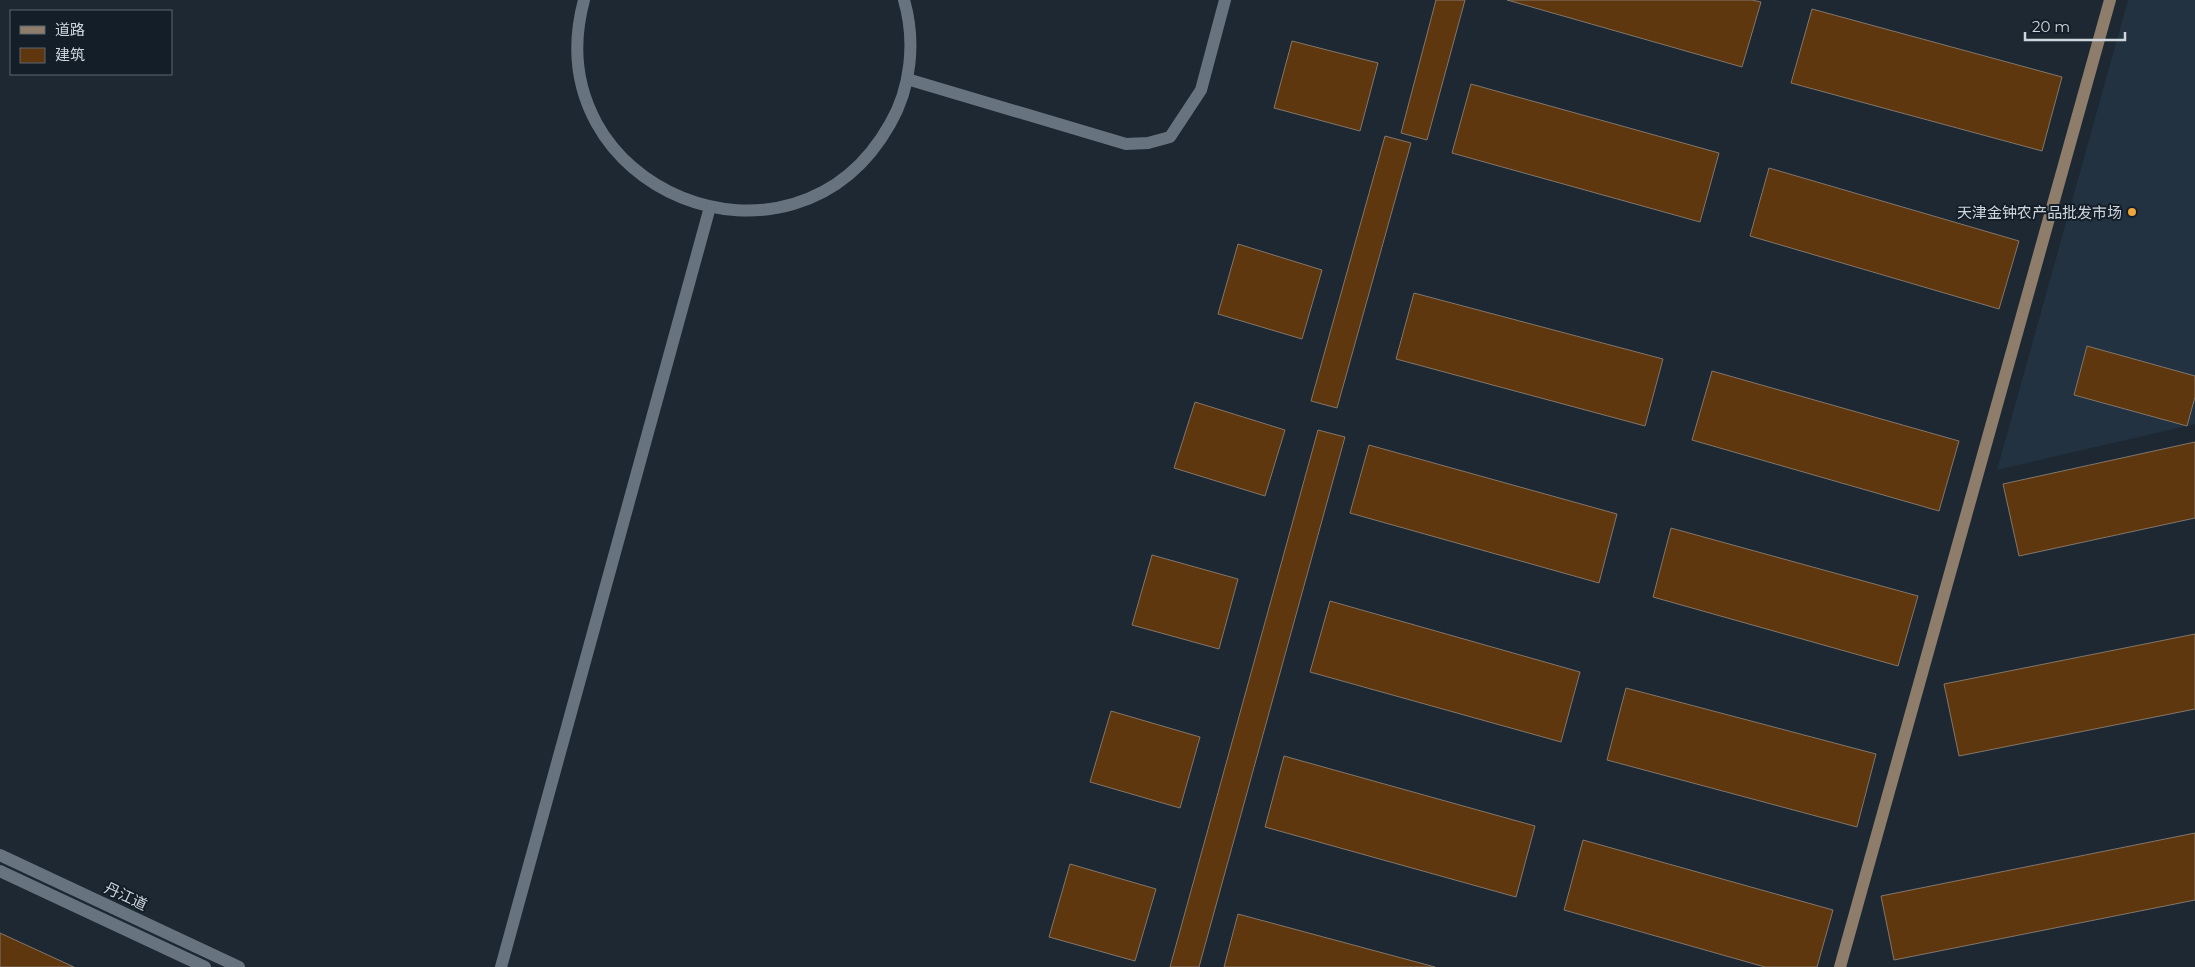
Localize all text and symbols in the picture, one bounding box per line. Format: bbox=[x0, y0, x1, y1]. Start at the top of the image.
legend bbox=[10, 10, 172, 75]
scale bar bbox=[2025, 10, 2125, 42]
text: 20 m bbox=[2032, 17, 2070, 36]
text: 道路 bbox=[55, 20, 85, 39]
text: 建筑 bbox=[55, 45, 85, 64]
place label: 天津金钟农产品批发市场 bbox=[1957, 203, 2122, 222]
marker: 天津金钟农产品批发市场 bbox=[2126, 206, 2138, 218]
street label: 丹江道 bbox=[102, 878, 150, 914]

